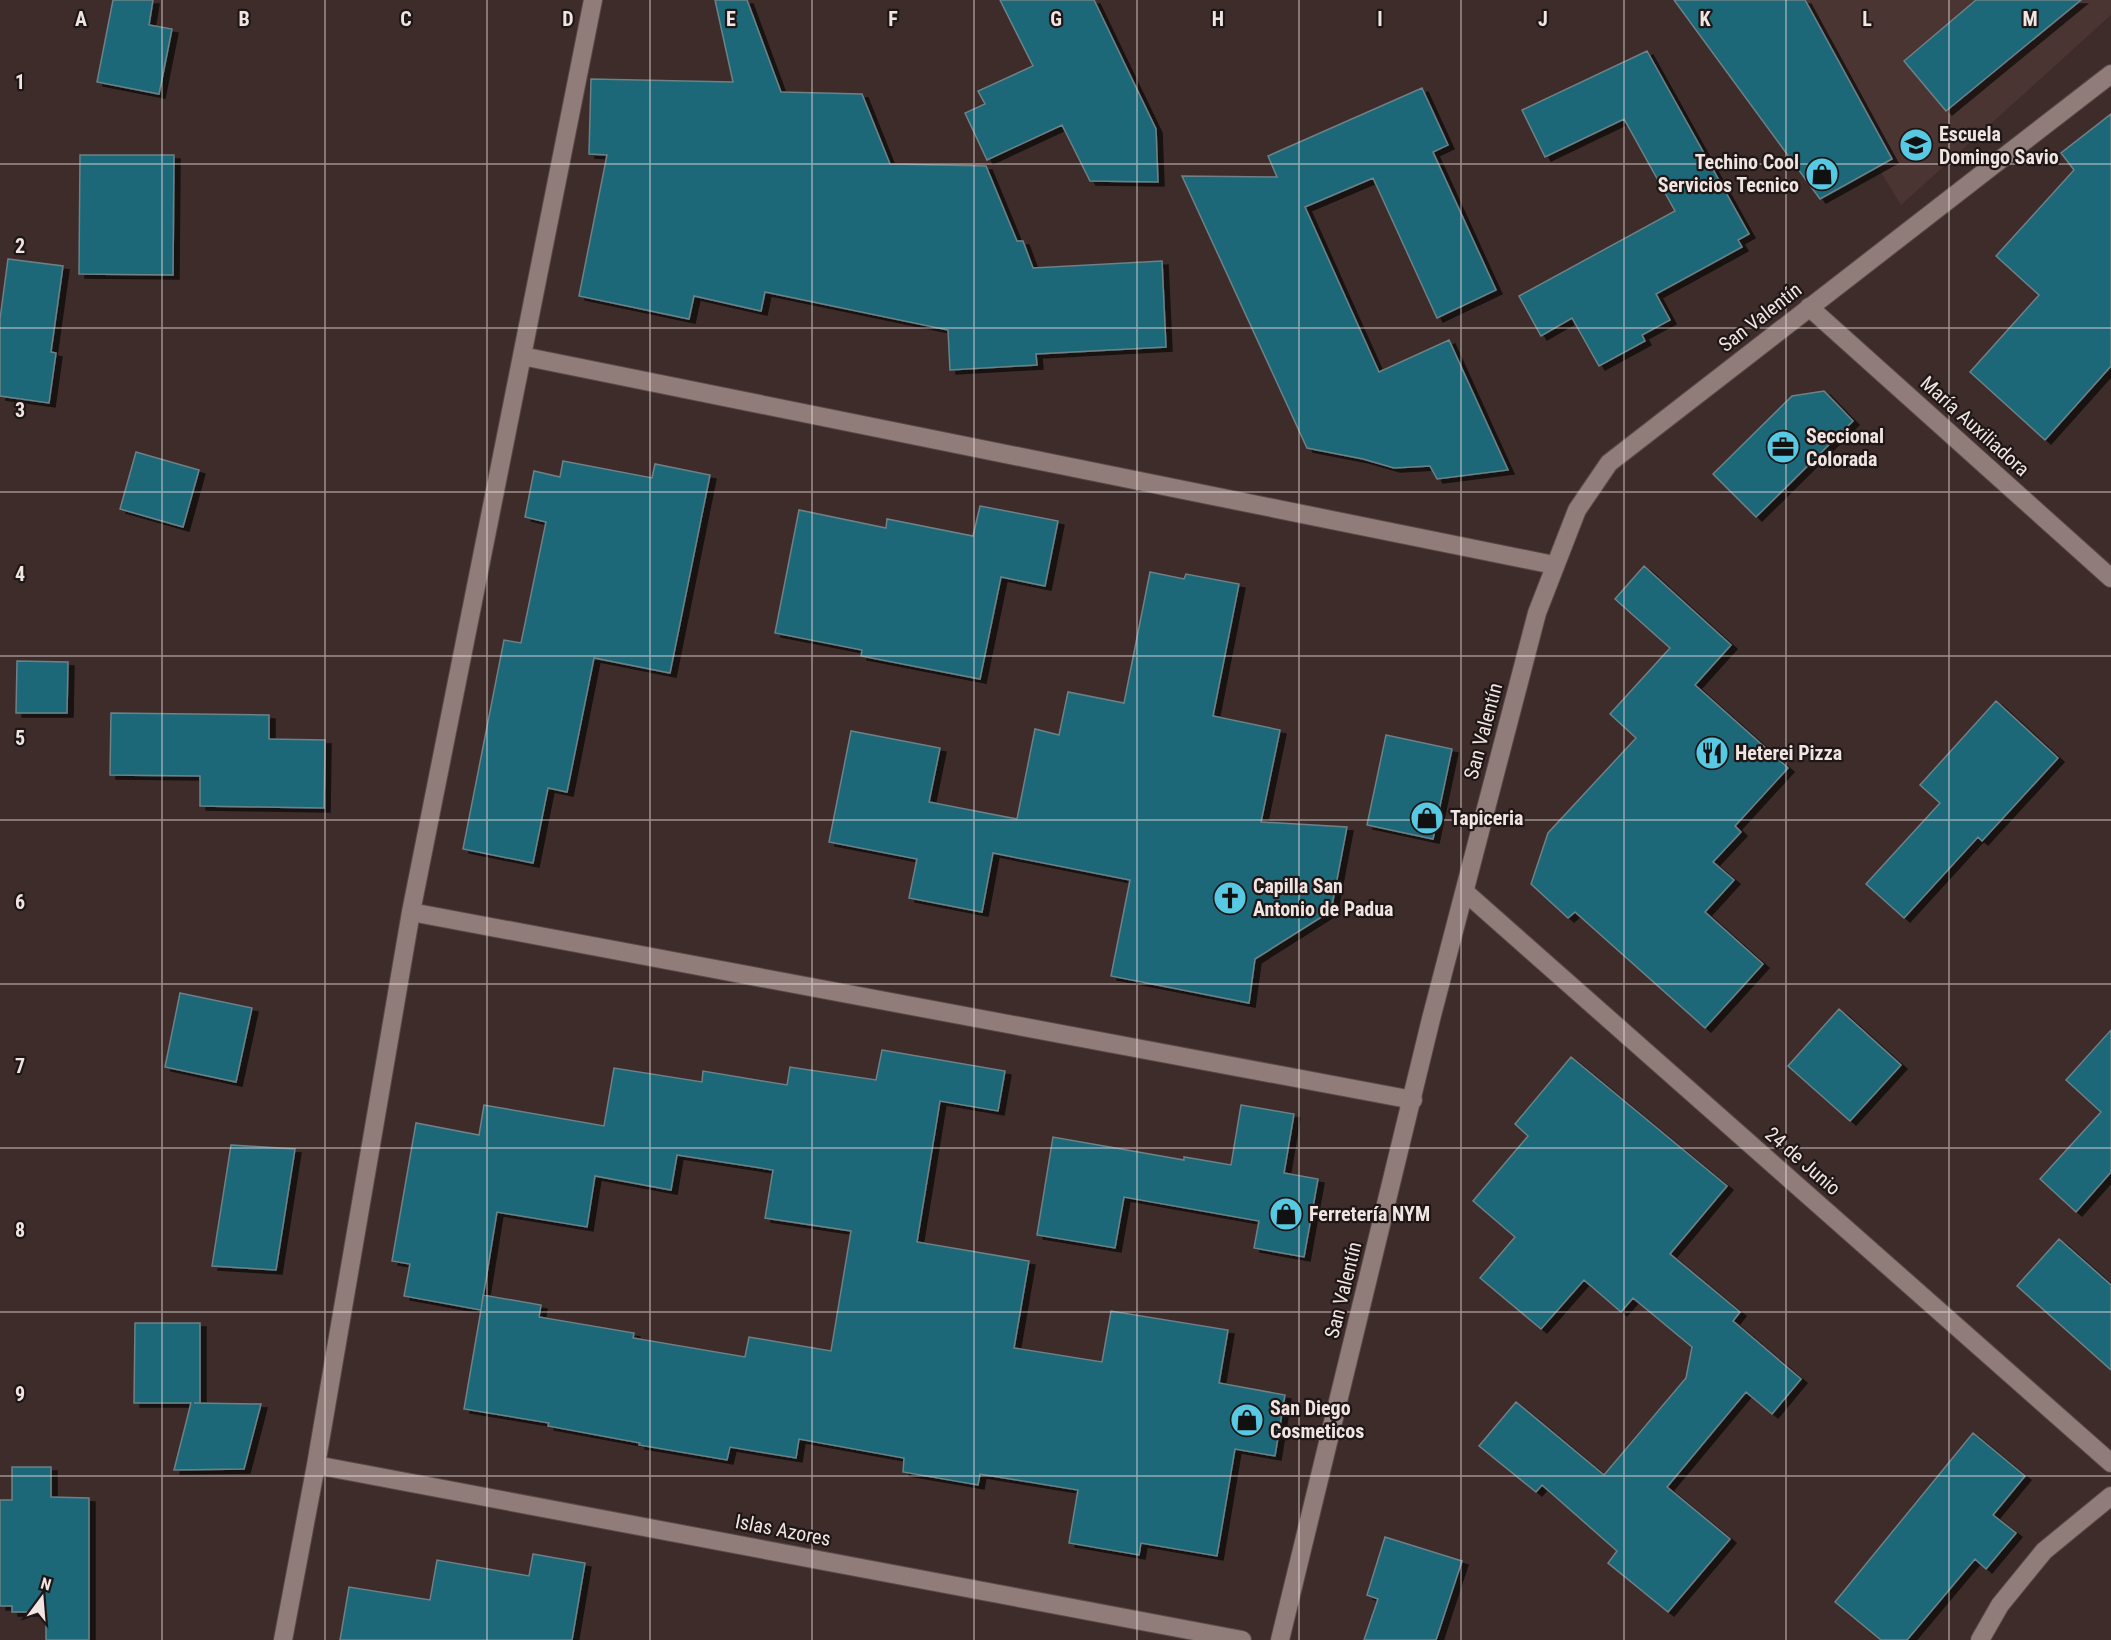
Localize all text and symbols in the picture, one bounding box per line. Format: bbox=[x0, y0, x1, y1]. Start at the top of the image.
text: A bbox=[75, 7, 87, 31]
text: B bbox=[238, 7, 250, 31]
text: C bbox=[400, 7, 412, 31]
text: D bbox=[562, 7, 574, 31]
text: E bbox=[726, 7, 736, 31]
text: F bbox=[888, 7, 898, 31]
text: G bbox=[1050, 7, 1062, 31]
text: H bbox=[1212, 7, 1224, 31]
text: I bbox=[1377, 7, 1383, 31]
text: J bbox=[1538, 7, 1548, 31]
text: K bbox=[1699, 7, 1711, 31]
text: L bbox=[1862, 7, 1872, 31]
text: M bbox=[2022, 7, 2038, 31]
text: 1 bbox=[15, 70, 25, 94]
place label: Escuela Domingo Savio bbox=[1939, 122, 2059, 169]
school or university icon: Escuela Domingo Savio bbox=[1898, 127, 1934, 163]
place label: Techino Cool Servicios Tecnico bbox=[1658, 150, 1799, 197]
shop icon: Techino Cool Servicios Tecnico bbox=[1804, 156, 1840, 192]
text: 2 bbox=[15, 234, 25, 258]
street label: San Valentín bbox=[1714, 277, 1806, 357]
street label: María Auxiliadora bbox=[1916, 371, 2034, 481]
text: 3 bbox=[15, 398, 25, 422]
place label: Seccional Colorada bbox=[1806, 424, 1884, 471]
office icon: Seccional Colorada bbox=[1765, 429, 1801, 465]
text: 4 bbox=[15, 562, 25, 586]
street label: San Valentín bbox=[1459, 680, 1507, 782]
text: 5 bbox=[15, 726, 25, 750]
restaurant icon: Heterei Pizza bbox=[1694, 735, 1730, 771]
place label: Heterei Pizza bbox=[1735, 741, 1842, 765]
shop icon: Tapiceria bbox=[1409, 800, 1445, 836]
place label: Tapiceria bbox=[1450, 806, 1523, 830]
place label: Capilla San Antonio de Padua bbox=[1253, 874, 1394, 921]
church icon: Capilla San Antonio de Padua bbox=[1212, 880, 1248, 916]
text: 6 bbox=[15, 890, 25, 914]
text: 7 bbox=[15, 1054, 25, 1078]
street label: 24 de Junio bbox=[1760, 1122, 1846, 1200]
shop icon: Ferretería NYM bbox=[1268, 1196, 1304, 1232]
place label: Ferretería NYM bbox=[1309, 1202, 1430, 1226]
text: 8 bbox=[15, 1218, 25, 1242]
street label: San Valentín bbox=[1319, 1239, 1367, 1341]
text: 9 bbox=[15, 1382, 25, 1406]
place label: San Diego Cosmeticos bbox=[1270, 1396, 1364, 1443]
shop icon: San Diego Cosmeticos bbox=[1229, 1402, 1265, 1438]
street label: Islas Azores bbox=[733, 1509, 833, 1551]
north arrow bbox=[12, 1568, 72, 1628]
text: N bbox=[39, 1574, 53, 1595]

